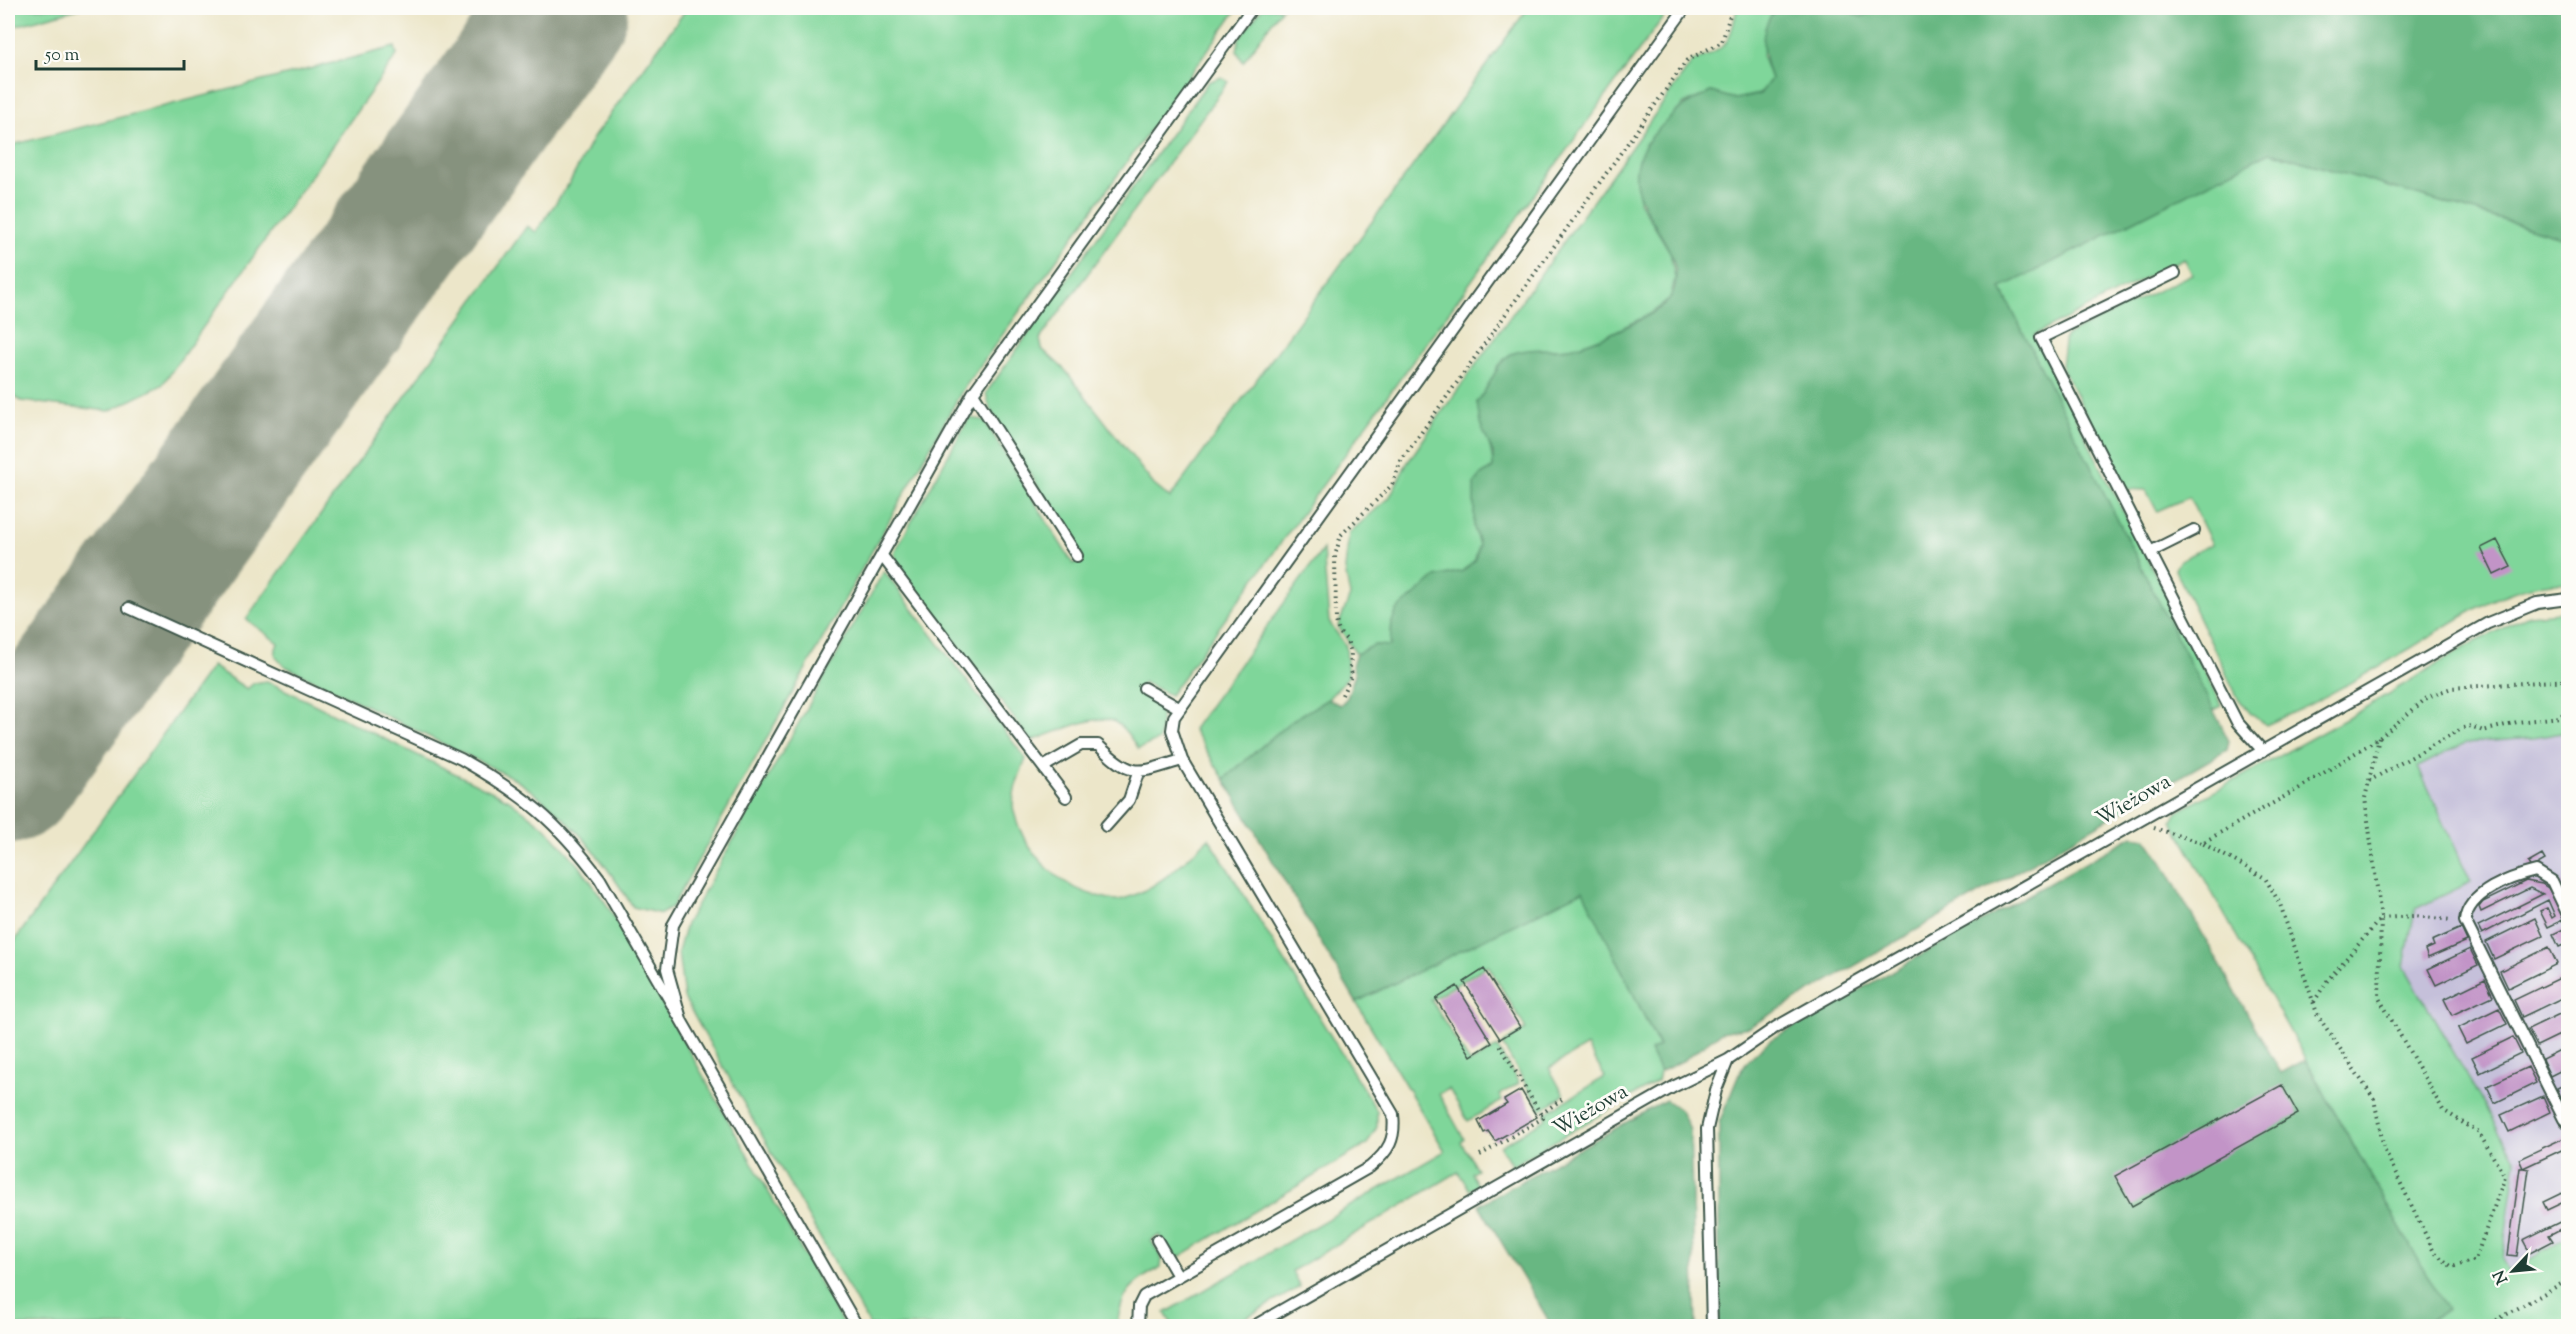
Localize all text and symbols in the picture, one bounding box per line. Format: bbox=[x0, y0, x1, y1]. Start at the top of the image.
scale bar bbox=[36, 33, 184, 71]
text: 50 m bbox=[44, 43, 80, 69]
street label: Wieżowa bbox=[2091, 767, 2177, 834]
street label: Wieżowa bbox=[1548, 1077, 1634, 1144]
north arrow bbox=[2483, 1241, 2543, 1301]
text: N bbox=[2489, 1265, 2515, 1287]

